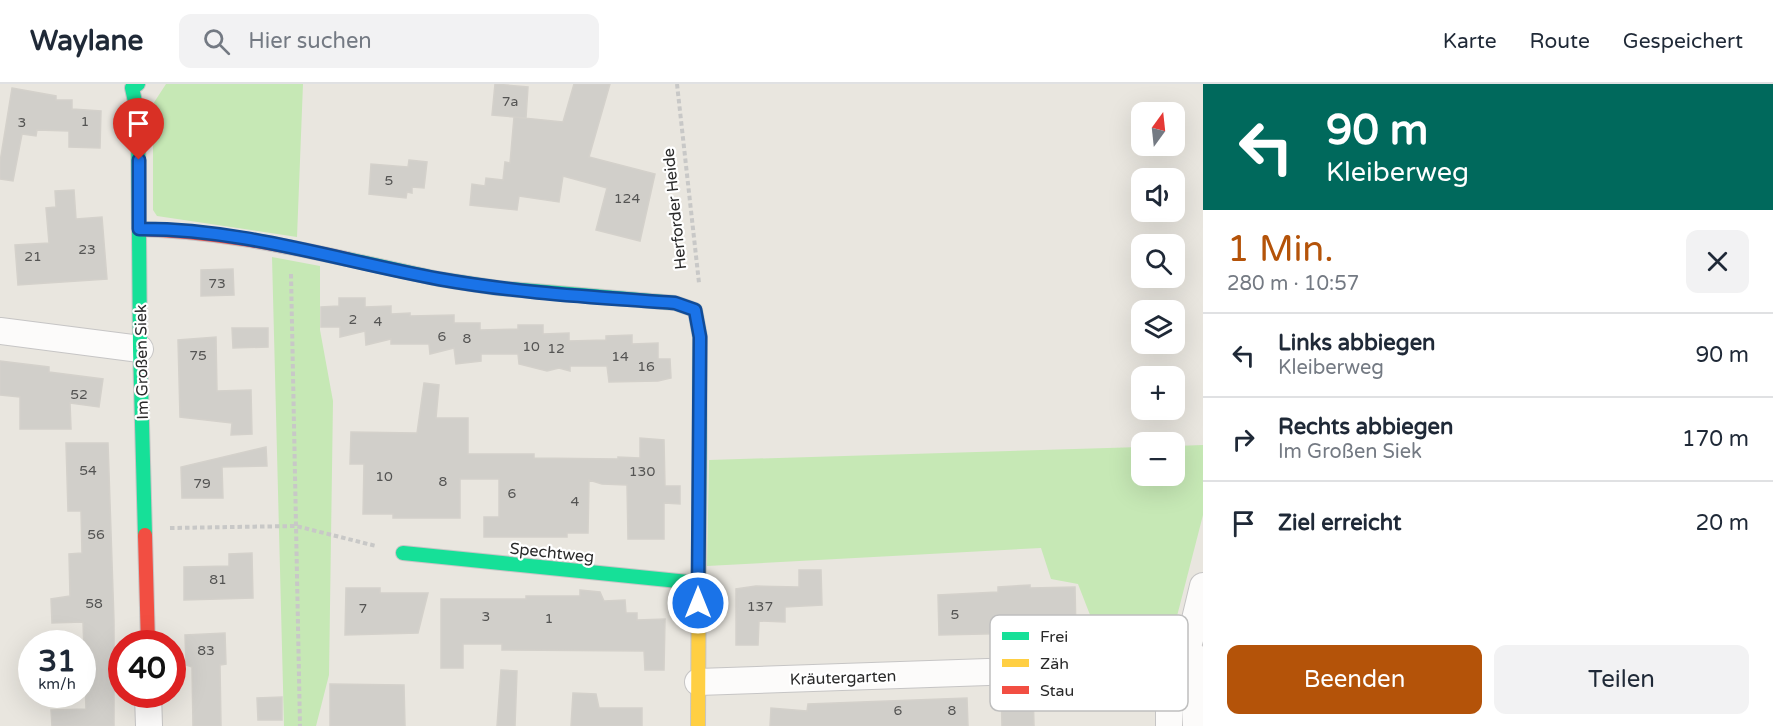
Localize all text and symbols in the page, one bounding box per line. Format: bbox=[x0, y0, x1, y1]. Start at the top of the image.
search box bbox=[179, 14, 599, 68]
text: Waylane bbox=[30, 24, 143, 58]
icon: search bbox=[200, 25, 233, 58]
text: Hier suchen bbox=[248, 28, 372, 54]
text: Karte bbox=[1443, 29, 1497, 54]
text: Route bbox=[1530, 29, 1590, 54]
text: Gespeichert bbox=[1623, 29, 1743, 54]
house number: 7a bbox=[502, 93, 518, 110]
pin bbox=[113, 98, 164, 160]
north arrow bbox=[1131, 102, 1185, 156]
map controls bbox=[1131, 102, 1185, 486]
text: 90 m bbox=[1326, 105, 1428, 156]
icon: arrive bbox=[122, 107, 155, 140]
icon: left bbox=[1227, 108, 1305, 186]
house number: 1 bbox=[81, 113, 89, 130]
house number: 3 bbox=[18, 114, 26, 131]
street label: Herforder Heide bbox=[659, 147, 691, 271]
text: Kleiberweg bbox=[1326, 156, 1469, 189]
button: sound bbox=[1131, 168, 1185, 222]
house number: 5 bbox=[385, 172, 393, 189]
house number: 124 bbox=[614, 190, 640, 207]
text: 1 Min. bbox=[1227, 228, 1334, 271]
button: close bbox=[1686, 230, 1749, 293]
button: search bbox=[1131, 234, 1185, 288]
house number: 23 bbox=[78, 241, 96, 258]
house number: 21 bbox=[24, 248, 42, 265]
text: 280 m · 10:57 bbox=[1227, 272, 1359, 296]
house number: 73 bbox=[208, 275, 226, 292]
button: layers bbox=[1131, 300, 1185, 354]
street label: Im Großen Siek bbox=[131, 304, 153, 420]
house number: 2 bbox=[349, 311, 357, 328]
house number: 4 bbox=[374, 313, 383, 330]
house number: 6 bbox=[438, 328, 447, 345]
house number: 8 bbox=[463, 330, 472, 347]
text: Links abbiegen bbox=[1278, 330, 1436, 356]
house number: 10 bbox=[522, 338, 540, 355]
icon: left bbox=[1227, 339, 1260, 372]
house number: 12 bbox=[547, 340, 565, 357]
text: 90 m bbox=[1695, 342, 1749, 368]
house number: 75 bbox=[189, 347, 207, 364]
house number: 14 bbox=[611, 348, 629, 365]
text: Kleiberweg bbox=[1278, 356, 1384, 380]
house number: 16 bbox=[637, 358, 655, 375]
button: + bbox=[1131, 366, 1185, 420]
house number: 52 bbox=[70, 386, 88, 403]
text: Rechts abbiegen bbox=[1278, 414, 1453, 440]
icon: right bbox=[1227, 423, 1260, 456]
text: 170 m bbox=[1682, 426, 1749, 452]
button: − bbox=[1131, 432, 1185, 486]
text: Im Großen Siek bbox=[1278, 440, 1422, 464]
house number: 54 bbox=[79, 462, 97, 479]
house number: 130 bbox=[629, 463, 655, 480]
house number: 10 bbox=[375, 468, 393, 485]
house number: 8 bbox=[439, 473, 448, 490]
house number: 79 bbox=[193, 475, 211, 492]
house number: 6 bbox=[508, 485, 517, 502]
house number: 4 bbox=[571, 493, 580, 510]
icon: arrive bbox=[1227, 507, 1260, 540]
text: Ziel erreicht bbox=[1278, 510, 1401, 536]
text: 20 m bbox=[1695, 510, 1749, 536]
house number: 56 bbox=[87, 526, 105, 543]
street label: Spechtweg bbox=[509, 539, 595, 567]
house number: 81 bbox=[209, 571, 227, 588]
position arrow bbox=[666, 571, 730, 635]
house number: 58 bbox=[85, 595, 103, 612]
house number: 137 bbox=[747, 598, 773, 615]
house number: 7 bbox=[359, 600, 367, 617]
house number: 5 bbox=[951, 606, 959, 623]
house number: 3 bbox=[482, 608, 490, 625]
house number: 1 bbox=[545, 610, 553, 627]
legend bbox=[990, 615, 1188, 711]
text: Frei bbox=[1040, 627, 1068, 647]
speed limit sign: 40 bbox=[108, 630, 186, 708]
house number: 83 bbox=[197, 642, 215, 659]
text: 31 bbox=[38, 643, 76, 680]
button: Beenden bbox=[1227, 645, 1482, 714]
button: Teilen bbox=[1494, 645, 1749, 714]
text: Zäh bbox=[1040, 654, 1069, 674]
street label: Kräutergarten bbox=[789, 666, 897, 690]
text: km/h bbox=[38, 675, 76, 693]
text: Stau bbox=[1040, 681, 1074, 701]
house number: 6 bbox=[894, 702, 903, 719]
house number: 8 bbox=[948, 702, 957, 719]

